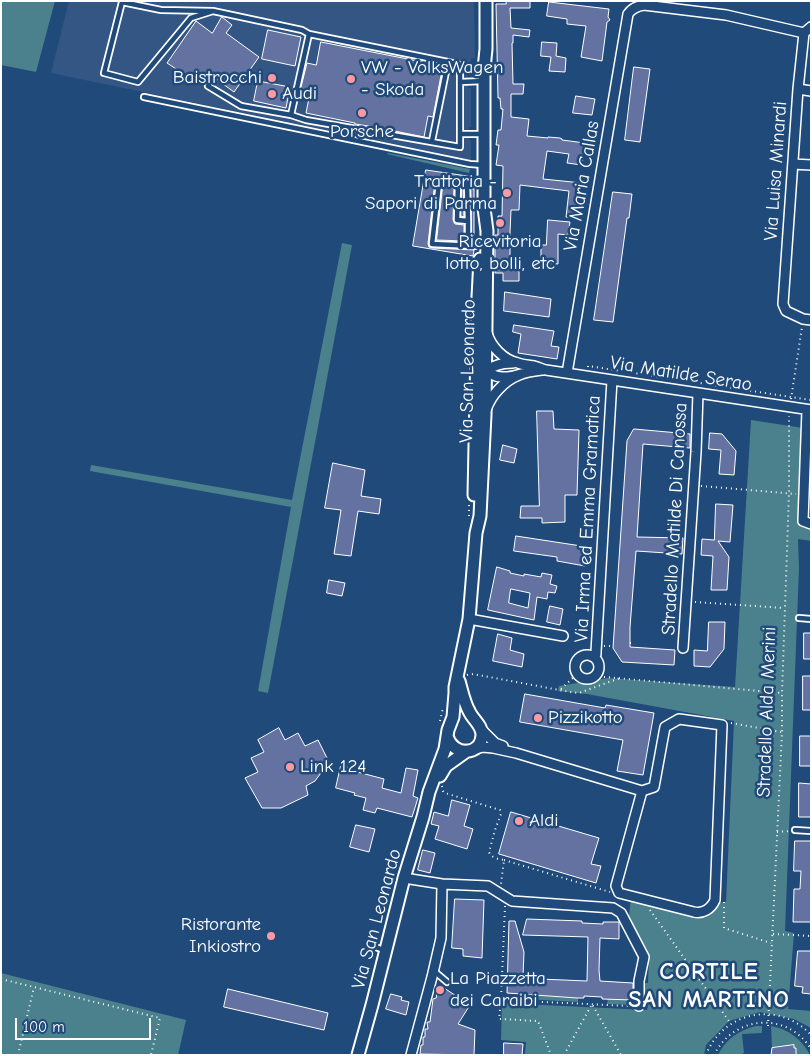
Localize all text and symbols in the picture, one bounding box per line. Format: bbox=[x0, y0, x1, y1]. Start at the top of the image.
place label: VW - VolksWagen - Skoda bbox=[361, 57, 503, 101]
place label: Baistrocchi bbox=[173, 67, 262, 89]
marker: Baistrocchi bbox=[266, 72, 278, 84]
marker: VW - VolksWagen - Skoda bbox=[345, 73, 357, 85]
place label: Audi bbox=[282, 83, 317, 105]
marker: Audi bbox=[266, 88, 278, 100]
street label: Via Luisa Minardi bbox=[760, 100, 792, 242]
marker: Porsche bbox=[356, 107, 368, 119]
street label: Via Maria Callas bbox=[559, 119, 605, 253]
place label: Porsche bbox=[330, 121, 394, 143]
place label: Trattoria - Sapori di Parma bbox=[365, 171, 497, 215]
marker: Trattoria - Sapori di Parma bbox=[501, 187, 513, 199]
marker: Ricevitoria lotto, bolli, etc bbox=[494, 217, 506, 229]
place label: Ricevitoria lotto, bolli, etc bbox=[445, 231, 555, 275]
street label: Via San Leonardo bbox=[455, 299, 481, 443]
street label: Via Matilde Serao bbox=[608, 352, 754, 396]
street label: Via Irma ed Emma Gramatica bbox=[570, 395, 606, 643]
street label: Stradello Matilde Di Canossa bbox=[658, 402, 692, 636]
street label: Stradello Alda Merini bbox=[753, 626, 781, 798]
place label: Pizzikotto bbox=[548, 707, 623, 729]
marker: Pizzikotto bbox=[532, 712, 544, 724]
place label: Link 124 bbox=[300, 756, 366, 778]
marker: Link 124 bbox=[284, 761, 296, 773]
place label: Aldi bbox=[529, 810, 559, 832]
marker: Aldi bbox=[513, 815, 525, 827]
street label: Via San Leonardo bbox=[347, 847, 407, 991]
place label: Ristorante Inkiostro bbox=[181, 914, 261, 958]
marker: Ristorante Inkiostro bbox=[265, 930, 277, 942]
district label: CORTILE SAN MARTINO bbox=[627, 958, 791, 1014]
place label: La Piazzetta dei Caraibi bbox=[450, 968, 546, 1012]
marker: La Piazzetta dei Caraibi bbox=[434, 984, 446, 996]
scale bar bbox=[18, 1008, 154, 1040]
text: 100 m bbox=[23, 1018, 65, 1036]

